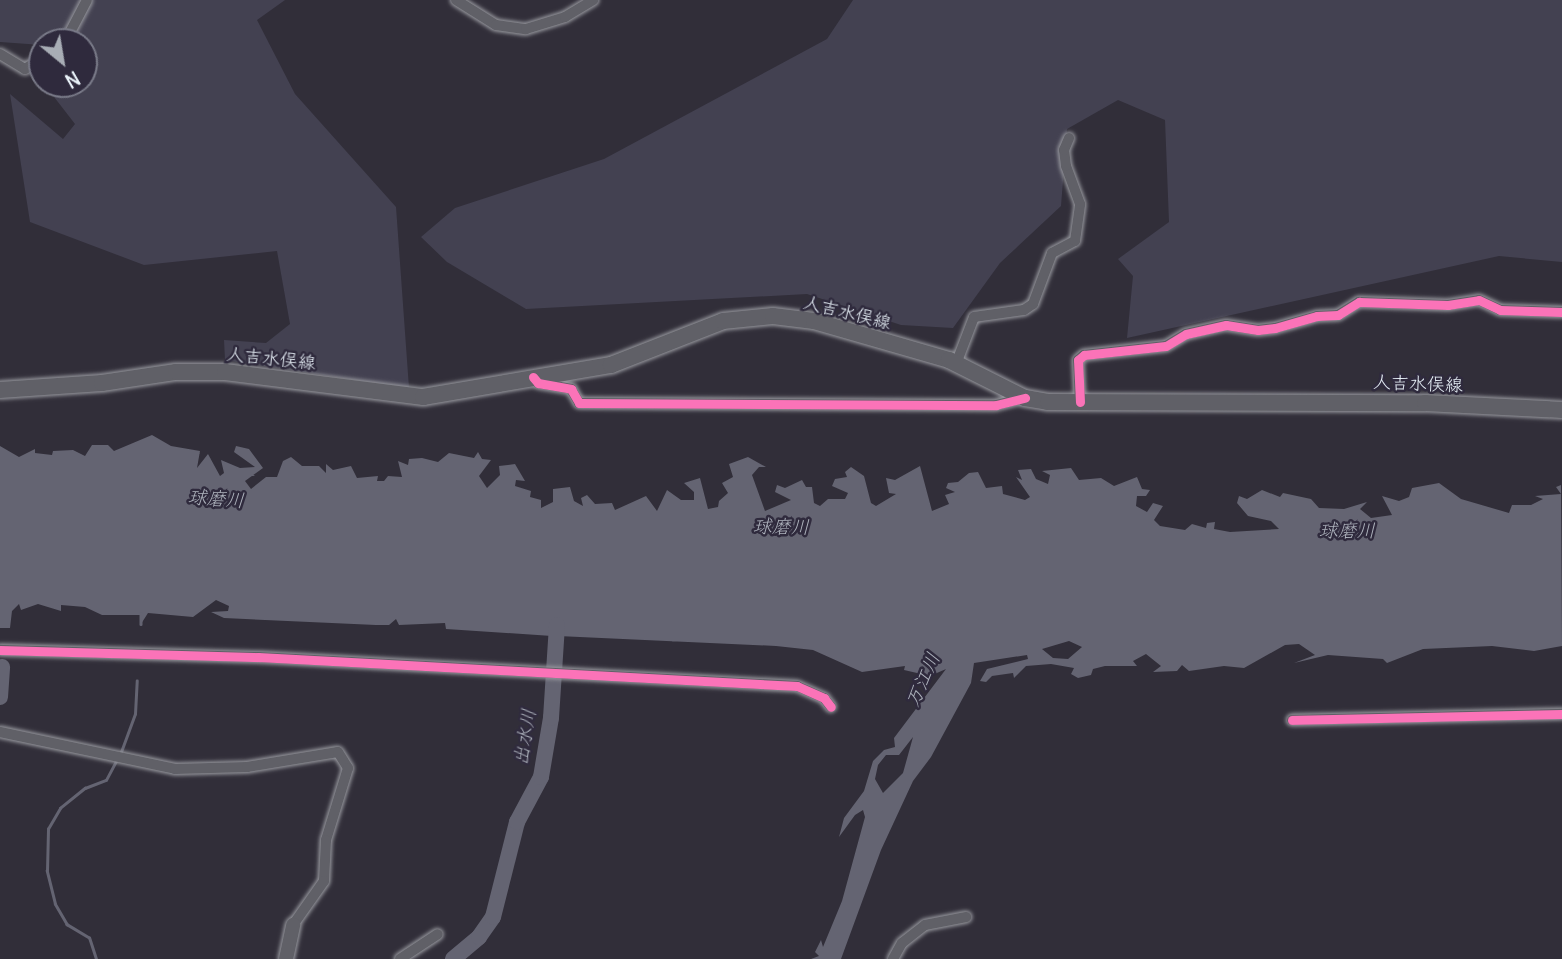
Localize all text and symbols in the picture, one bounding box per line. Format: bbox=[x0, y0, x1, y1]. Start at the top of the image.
north arrow bbox=[28, 28, 98, 98]
text: N bbox=[61, 66, 84, 93]
street label: 人吉水俣線 bbox=[801, 292, 893, 334]
street label: 人吉水俣線 bbox=[225, 344, 317, 374]
street label: 人吉水俣線 bbox=[1373, 372, 1463, 396]
water label: 球磨川 bbox=[187, 486, 245, 512]
water label: 球磨川 bbox=[752, 515, 810, 539]
water label: 球磨川 bbox=[1319, 520, 1375, 542]
water label: 万江川 bbox=[901, 649, 945, 711]
water label: 出水川 bbox=[509, 707, 541, 767]

